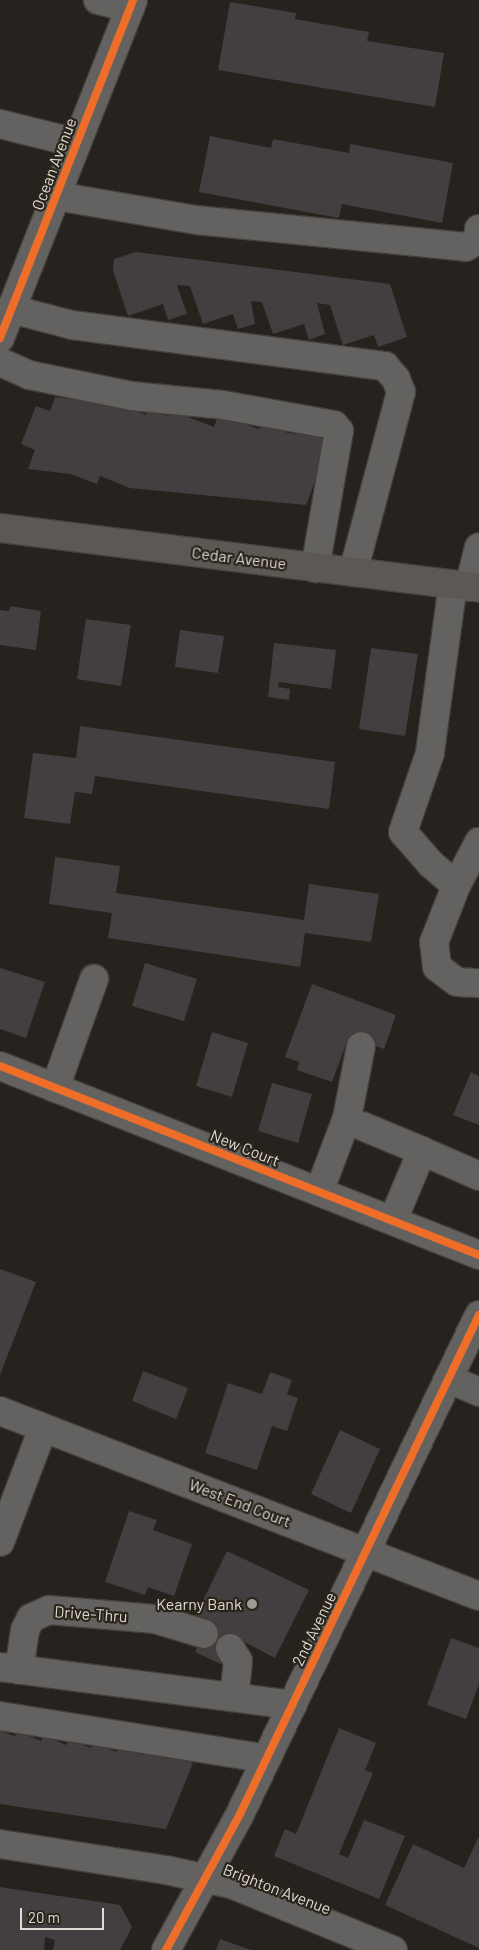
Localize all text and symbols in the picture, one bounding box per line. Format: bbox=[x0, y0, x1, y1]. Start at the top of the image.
street label: Ocean Avenue bbox=[28, 115, 80, 213]
street label: Cedar Avenue bbox=[191, 543, 287, 573]
street label: New Court bbox=[208, 1125, 282, 1171]
street label: West End Court bbox=[186, 1475, 294, 1531]
street label: 2nd Avenue bbox=[288, 1589, 340, 1669]
place label: Kearny Bank bbox=[156, 1594, 242, 1614]
marker: Kearny Bank bbox=[246, 1598, 258, 1610]
street label: Drive-Thru bbox=[54, 1602, 128, 1626]
street label: Brighton Avenue bbox=[220, 1860, 334, 1918]
scale bar bbox=[22, 1898, 106, 1930]
text: 20 m bbox=[28, 1908, 60, 1926]

